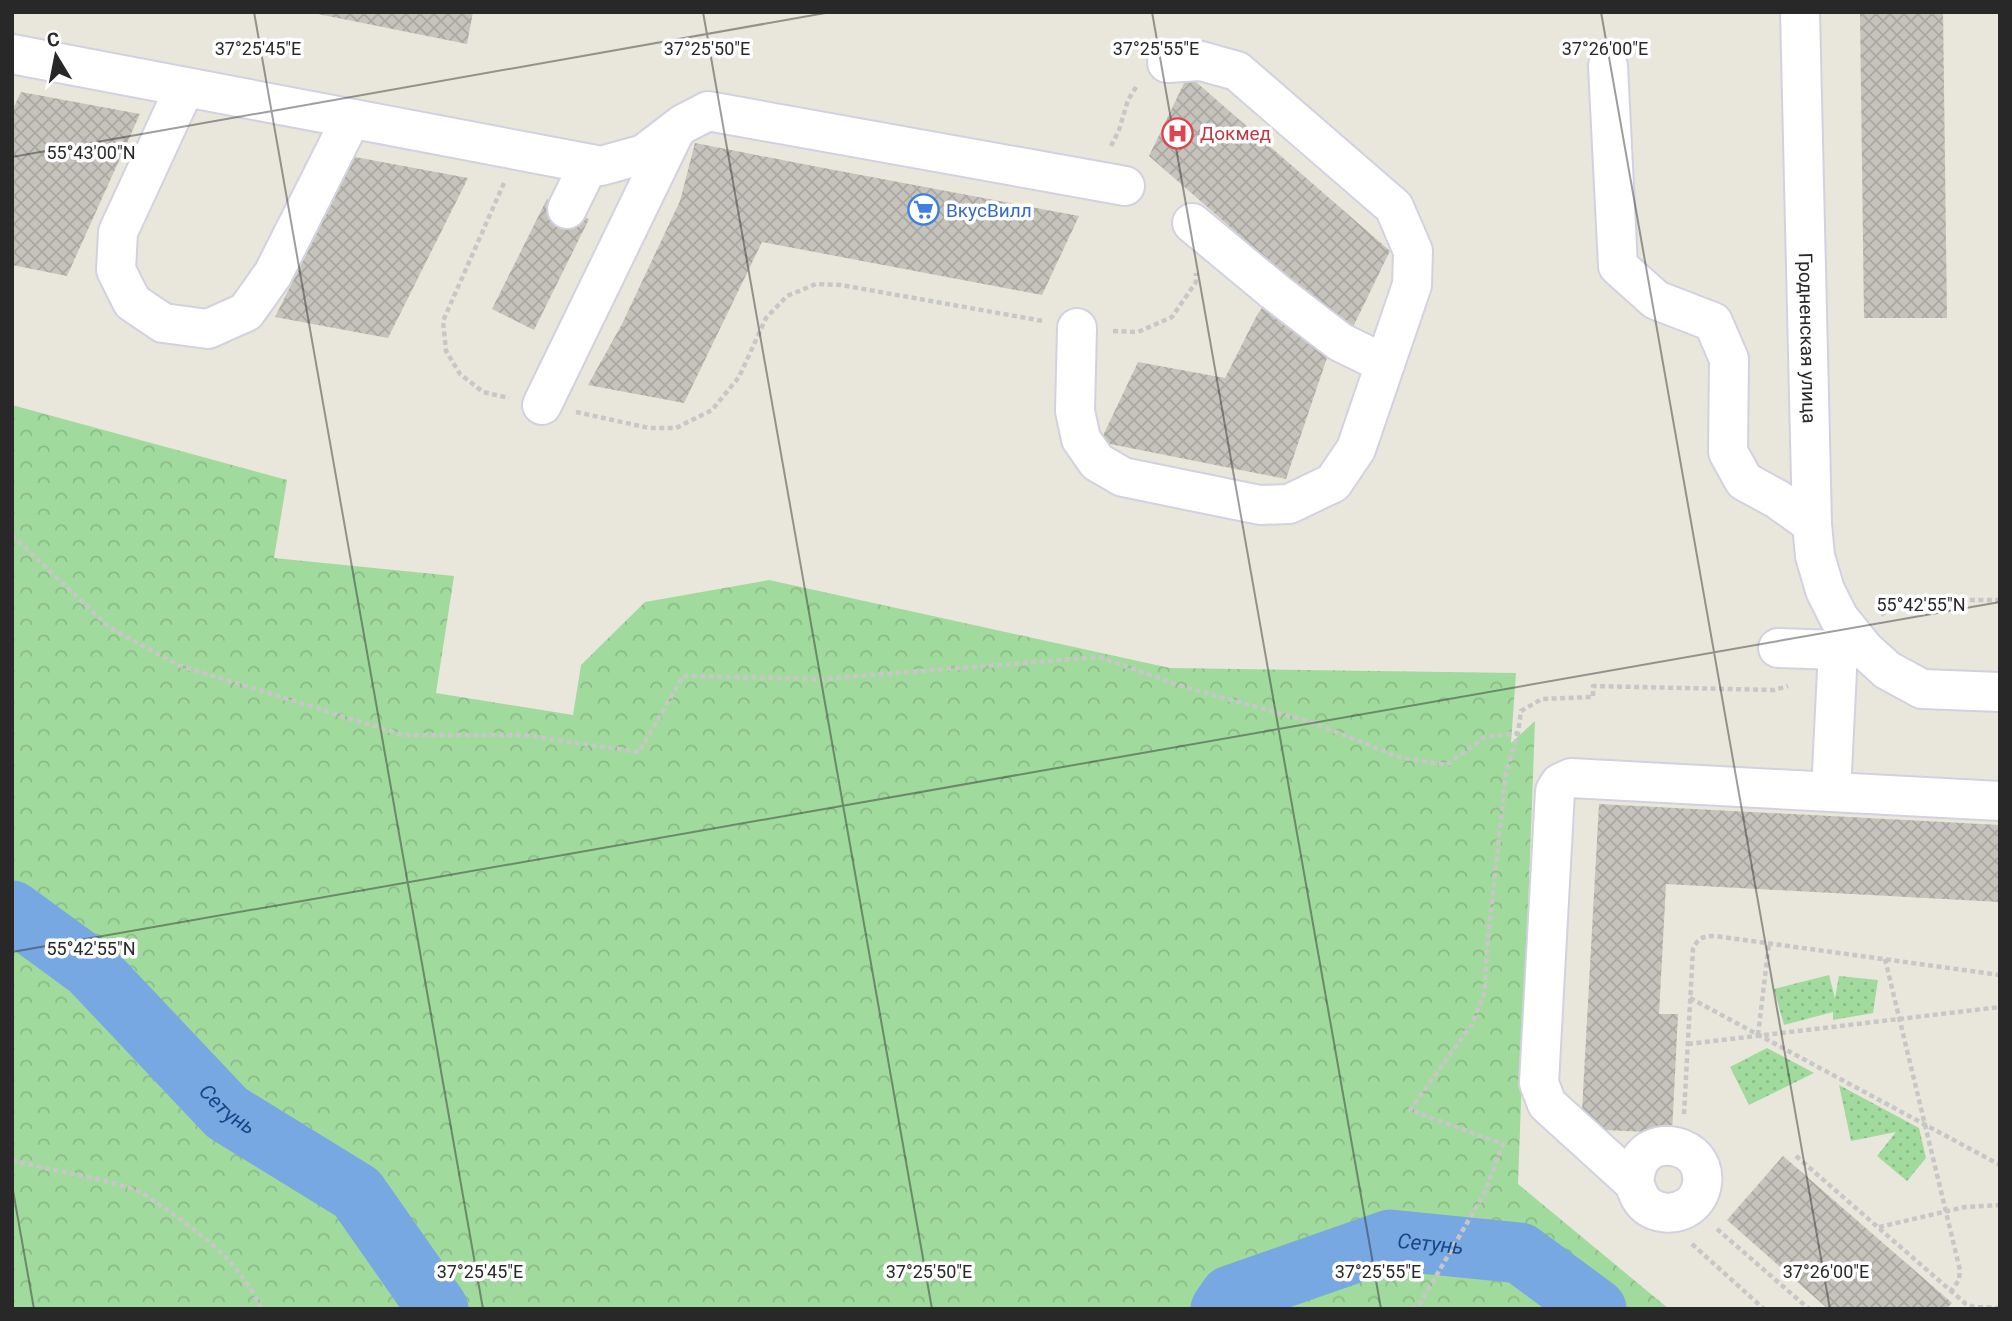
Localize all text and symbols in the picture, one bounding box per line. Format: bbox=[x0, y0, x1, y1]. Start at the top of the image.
north arrow bbox=[21, 21, 91, 91]
text: С bbox=[45, 27, 61, 52]
text: 37°25'45"E bbox=[215, 38, 301, 59]
text: 37°25'50"E bbox=[664, 38, 750, 59]
text: 37°25'55"E bbox=[1113, 38, 1199, 59]
text: 37°26'00"E bbox=[1562, 38, 1648, 59]
hospital icon: Докмед bbox=[1160, 116, 1194, 150]
place label: Докмед bbox=[1200, 122, 1271, 145]
text: 55°43'00"N bbox=[46, 142, 136, 163]
supermarket icon: ВкусВилл bbox=[906, 193, 940, 227]
place label: ВкусВилл bbox=[946, 199, 1032, 222]
street label: Гродненская улица bbox=[1794, 252, 1821, 424]
text: 55°42'55"N bbox=[1876, 594, 1966, 615]
text: 55°42'55"N bbox=[46, 938, 136, 959]
water label: Сетунь bbox=[194, 1079, 260, 1140]
water label: Сетунь bbox=[1396, 1229, 1465, 1259]
text: 37°25'45"E bbox=[437, 1261, 523, 1282]
text: 37°25'50"E bbox=[886, 1261, 972, 1282]
text: 37°25'55"E bbox=[1335, 1261, 1421, 1282]
text: 37°26'00"E bbox=[1783, 1261, 1869, 1282]

